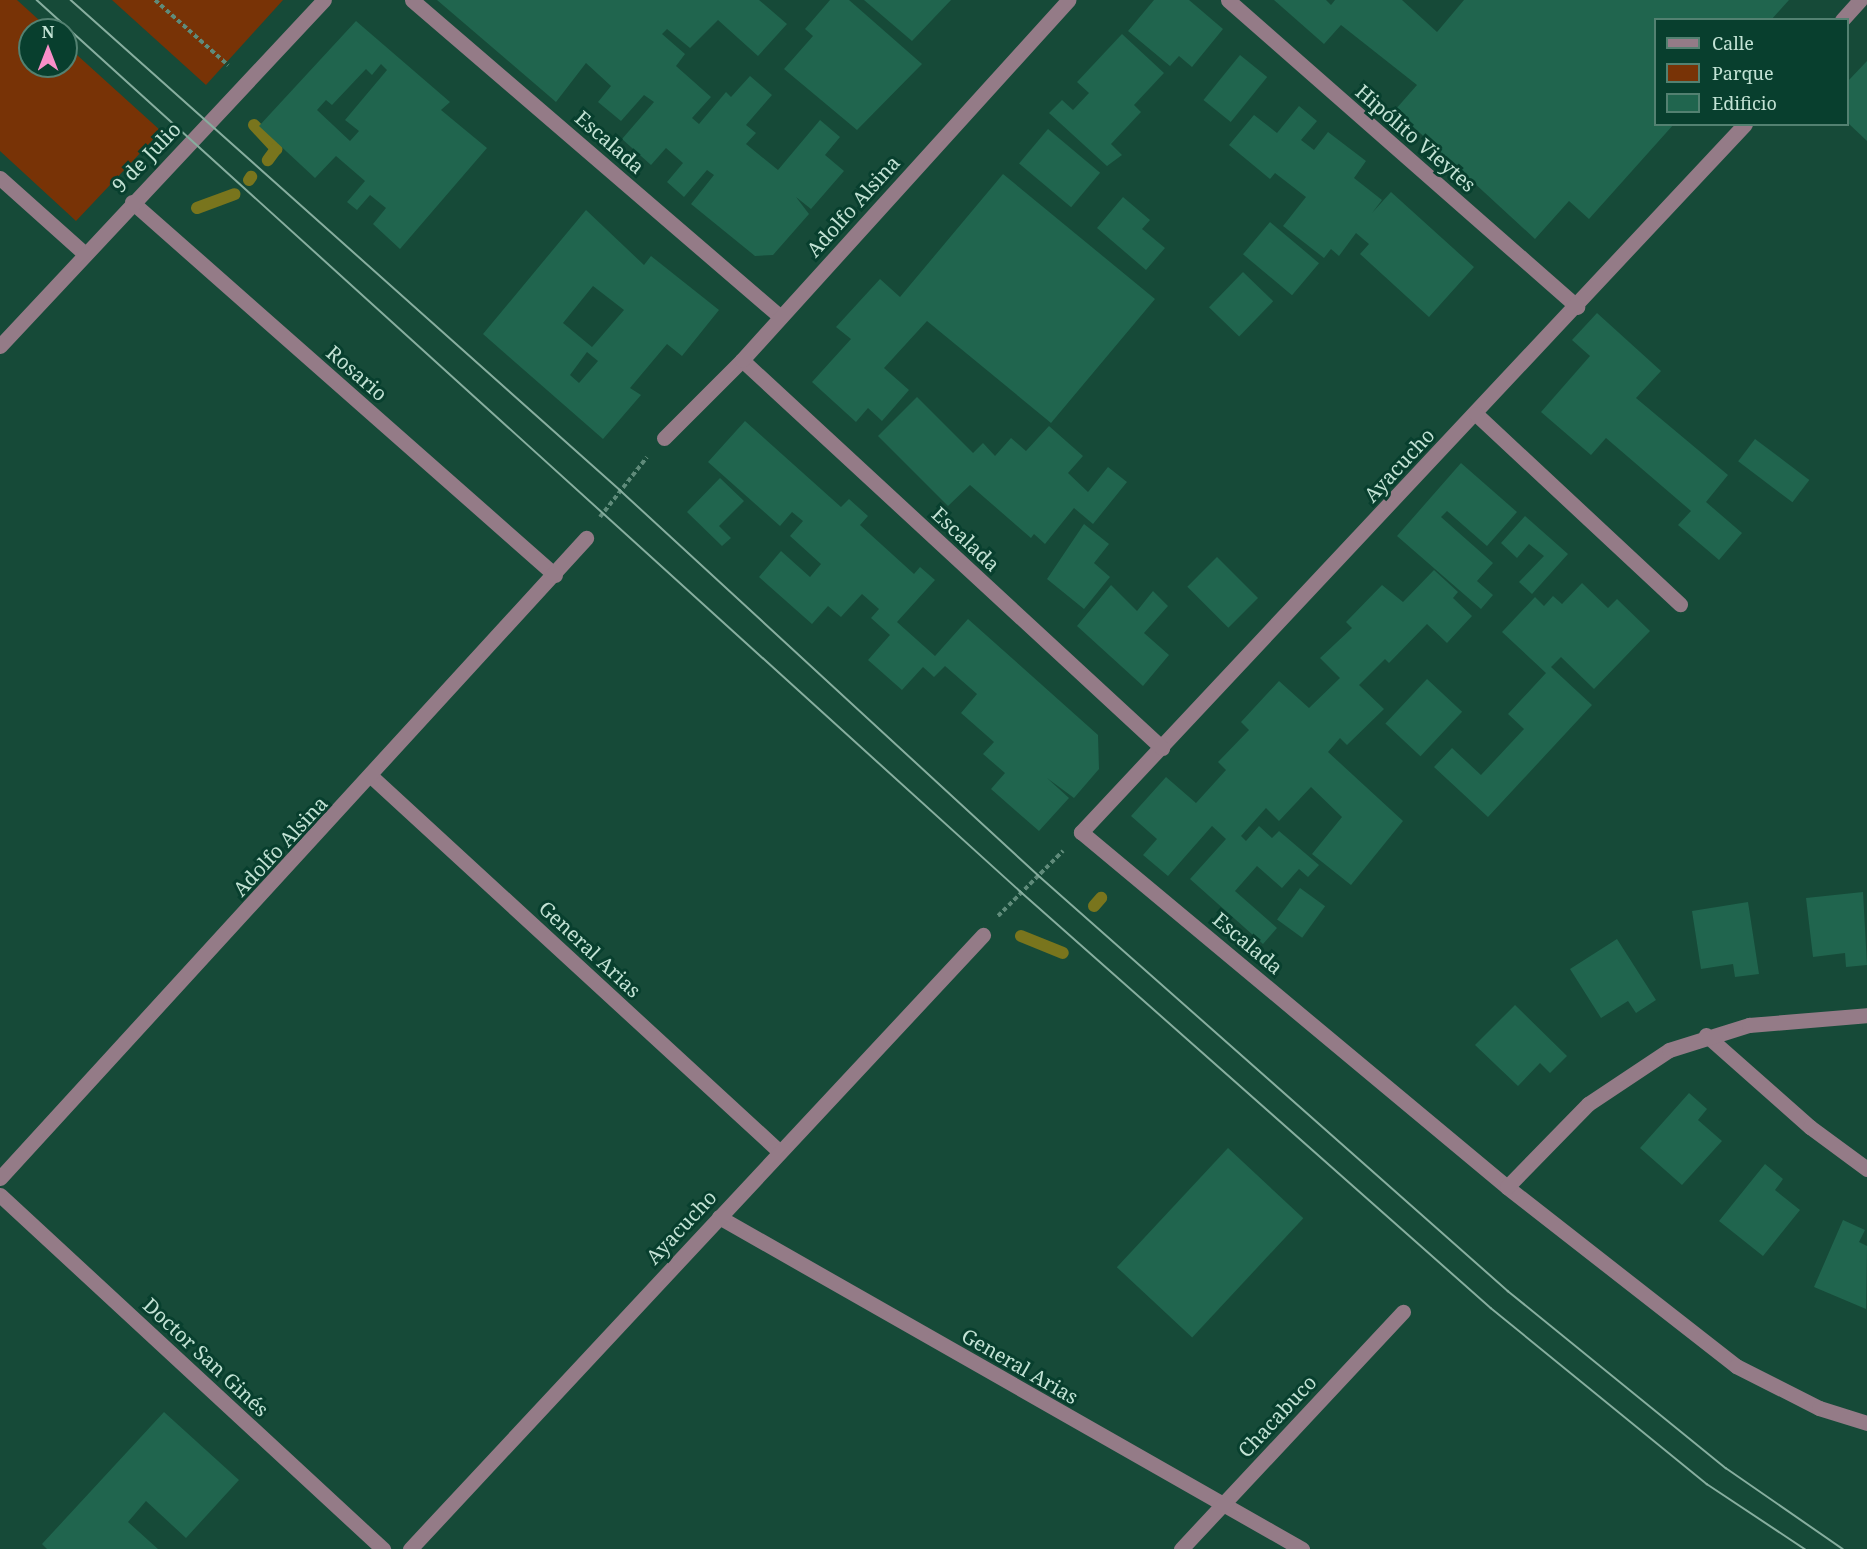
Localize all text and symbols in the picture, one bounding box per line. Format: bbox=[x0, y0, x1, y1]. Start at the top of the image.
north arrow bbox=[18, 18, 78, 78]
legend bbox=[1654, 18, 1849, 126]
text: N bbox=[42, 21, 54, 43]
text: Calle bbox=[1712, 31, 1754, 55]
text: Parque bbox=[1712, 61, 1774, 85]
street label: Hipólito Vieytes bbox=[1351, 79, 1481, 197]
text: Edificio bbox=[1712, 91, 1777, 115]
street label: Escalada bbox=[571, 106, 649, 178]
street label: 9 de Julio bbox=[107, 117, 185, 197]
street label: Adolfo Alsina bbox=[801, 151, 905, 261]
street label: Rosario bbox=[322, 340, 392, 406]
street label: Ayacucho bbox=[1359, 423, 1439, 507]
street label: Escalada bbox=[927, 502, 1005, 576]
street label: Adolfo Alsina bbox=[228, 791, 332, 901]
street label: General Arias bbox=[534, 896, 646, 1002]
street label: Escalada bbox=[1208, 907, 1288, 979]
street label: Ayacucho bbox=[641, 1185, 721, 1269]
street label: Doctor San Ginés bbox=[138, 1293, 274, 1421]
street label: General Arias bbox=[958, 1323, 1082, 1409]
street label: Chacabuco bbox=[1233, 1370, 1321, 1462]

